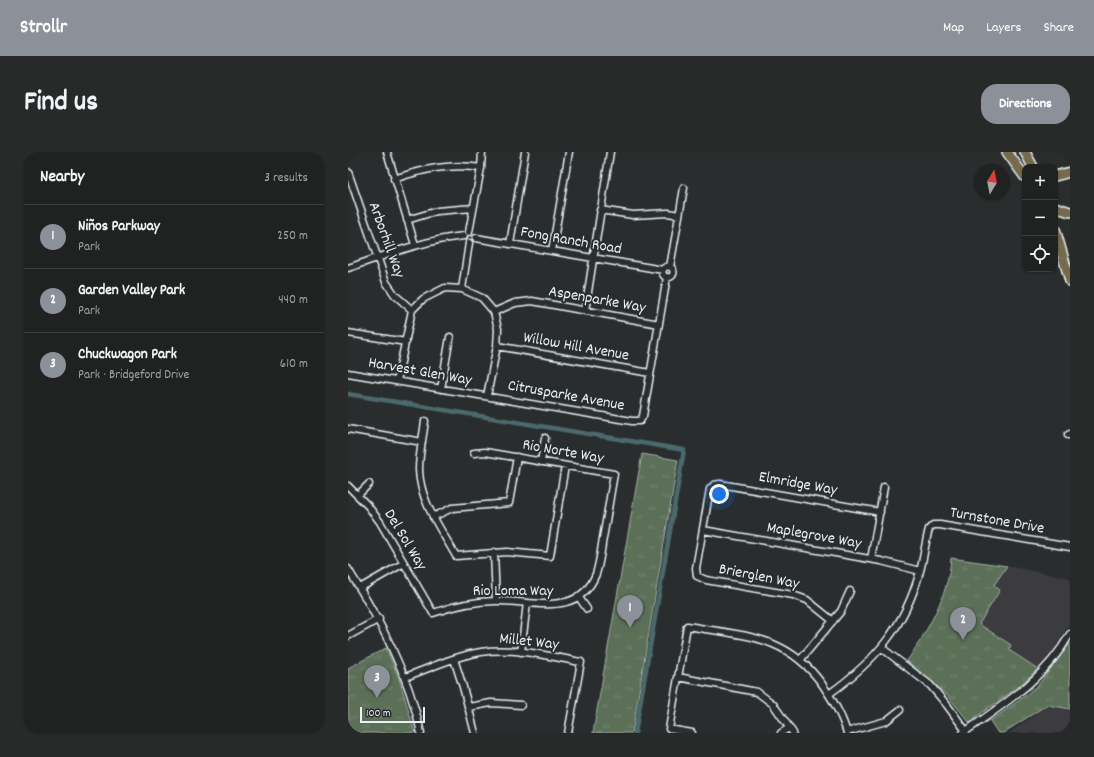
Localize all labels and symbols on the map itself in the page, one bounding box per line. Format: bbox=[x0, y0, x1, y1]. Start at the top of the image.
north arrow bbox=[974, 164, 1010, 200]
street label: Arborhill Way bbox=[362, 199, 411, 282]
street label: Fong Ranch Road bbox=[519, 221, 623, 261]
street label: Aspenparke Way bbox=[546, 280, 648, 320]
street label: Willow Hill Avenue bbox=[521, 326, 631, 368]
street label: Harvest Glen Way bbox=[366, 352, 474, 393]
street label: Citrusparke Avenue bbox=[506, 374, 626, 418]
street label: Rio Norte Way bbox=[521, 434, 606, 471]
street label: Elmridge Way bbox=[757, 466, 840, 502]
your location bbox=[709, 484, 729, 504]
street label: Turnstone Drive bbox=[948, 501, 1046, 541]
street label: Del Sol Way bbox=[378, 505, 433, 575]
street label: Maplegrove Way bbox=[765, 516, 864, 556]
street label: Brierglen Way bbox=[717, 558, 802, 596]
street label: Rio Loma Way bbox=[473, 580, 554, 603]
pin: 1 bbox=[617, 595, 643, 628]
pin: 2 bbox=[950, 607, 976, 640]
street label: Millet Way bbox=[498, 627, 560, 657]
pin: 3 bbox=[364, 665, 390, 698]
scale bar bbox=[360, 705, 425, 724]

